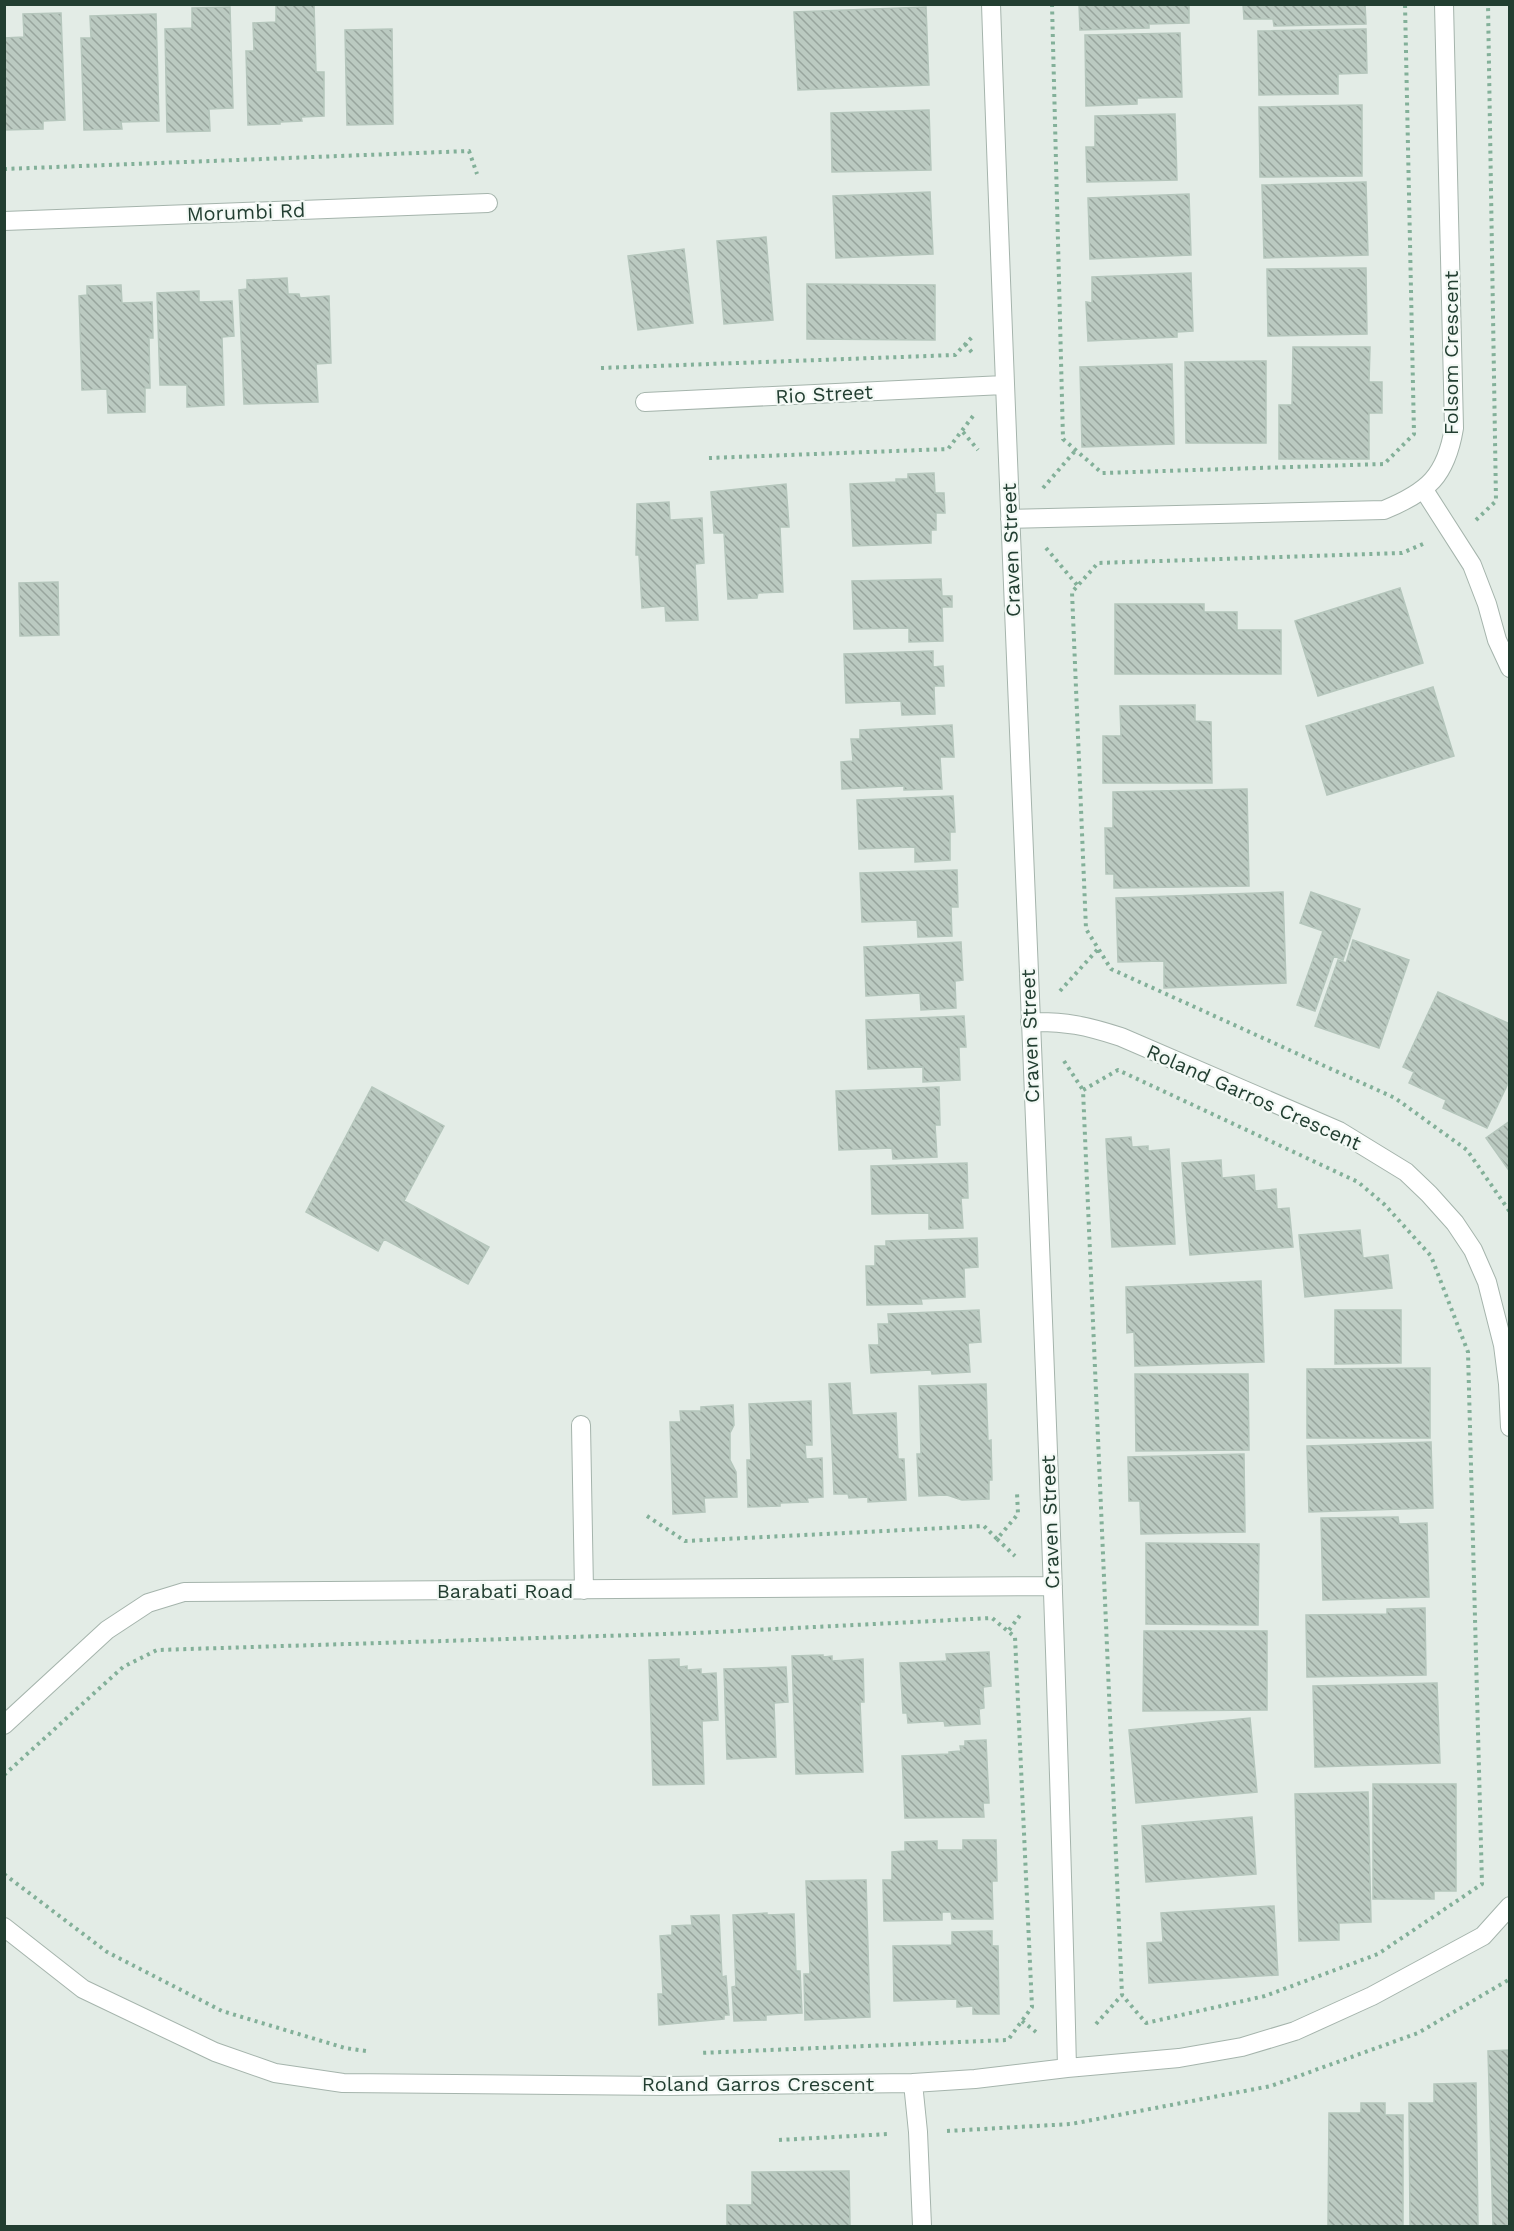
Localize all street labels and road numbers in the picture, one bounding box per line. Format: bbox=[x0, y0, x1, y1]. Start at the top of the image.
street label: Morumbi Rd bbox=[186, 198, 306, 226]
street label: Folsom Crescent bbox=[1439, 270, 1463, 435]
street label: Rio Street bbox=[775, 379, 874, 409]
street label: Craven Street bbox=[997, 482, 1025, 617]
street label: Craven Street bbox=[1016, 968, 1044, 1103]
street label: Roland Garros Crescent bbox=[1143, 1039, 1366, 1155]
street label: Craven Street bbox=[1036, 1454, 1064, 1589]
street label: Barabati Road bbox=[437, 1579, 573, 1603]
street label: Roland Garros Crescent bbox=[642, 2072, 875, 2096]

